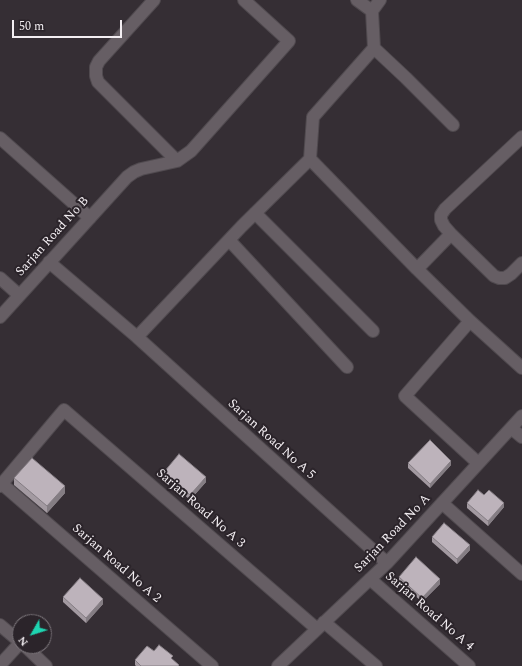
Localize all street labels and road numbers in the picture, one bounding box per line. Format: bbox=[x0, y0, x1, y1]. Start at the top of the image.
street label: Sarjan Road No B bbox=[13, 194, 93, 280]
street label: Sarjan Road No A 5 bbox=[224, 397, 318, 483]
street label: Sarjan Road No A 3 bbox=[152, 466, 248, 552]
street label: Sarjan Road No A bbox=[352, 492, 434, 576]
street label: Sarjan Road No A 2 bbox=[68, 521, 164, 607]
street label: Sarjan Road No A 4 bbox=[381, 569, 477, 655]

